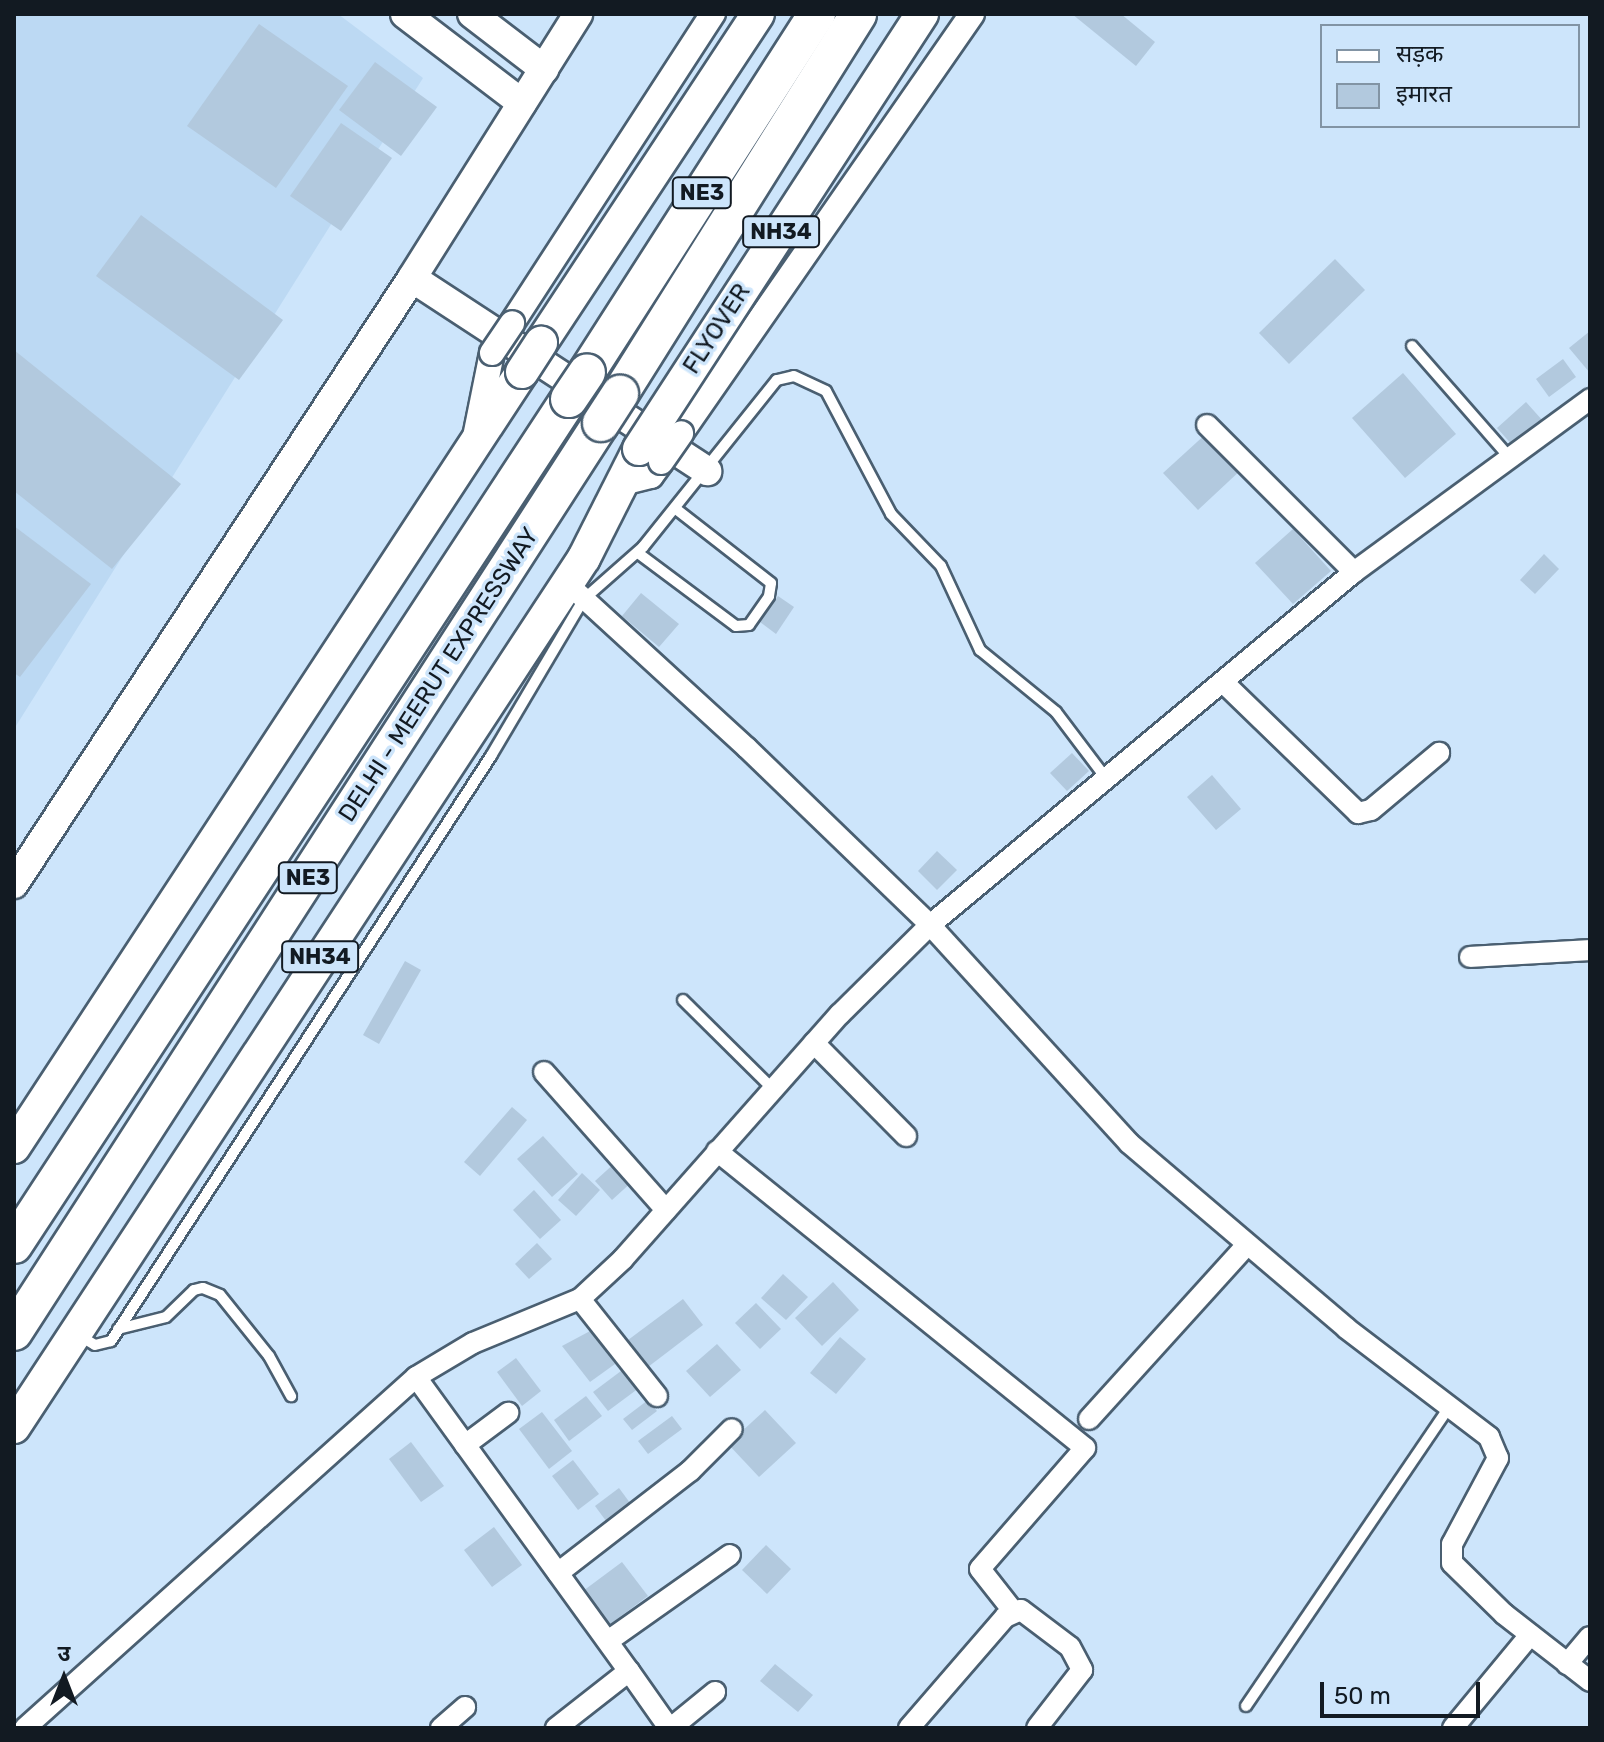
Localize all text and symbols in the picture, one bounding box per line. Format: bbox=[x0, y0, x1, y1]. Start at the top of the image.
legend bbox=[1320, 24, 1580, 128]
text: सड़क bbox=[1396, 40, 1444, 68]
text: इमारत bbox=[1396, 80, 1452, 108]
road number: NE3 bbox=[670, 175, 734, 211]
road number: NH34 bbox=[741, 214, 821, 250]
street label: FLYOVER bbox=[677, 279, 757, 379]
street label: DELHI - MEERUT EXPRESSWAY bbox=[333, 522, 545, 828]
road number: NE3 bbox=[276, 860, 340, 896]
road number: NH34 bbox=[280, 939, 360, 975]
north arrow bbox=[24, 1638, 104, 1718]
text: उ bbox=[58, 1640, 70, 1667]
scale bar bbox=[1324, 1666, 1484, 1716]
text: 50 m bbox=[1334, 1682, 1391, 1710]

